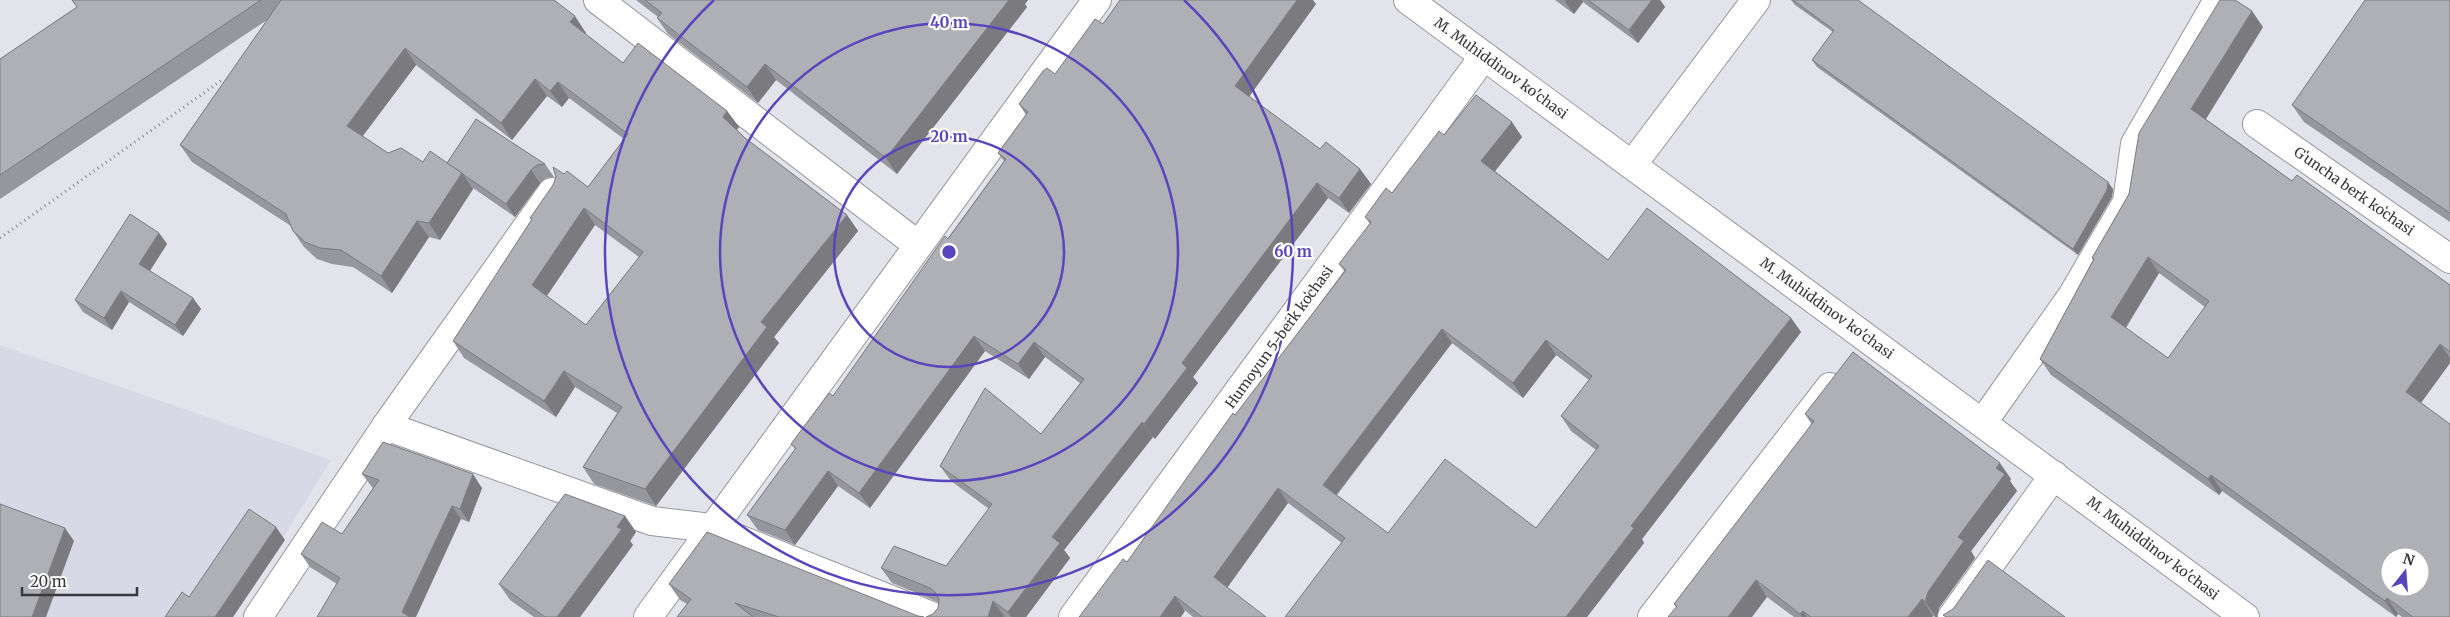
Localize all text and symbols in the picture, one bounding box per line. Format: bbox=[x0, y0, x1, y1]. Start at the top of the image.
text: 40 m bbox=[930, 13, 968, 32]
street label: M. Muhiddinov ko'chasi bbox=[1431, 13, 1572, 123]
text: 20 m bbox=[930, 127, 968, 146]
street label: Gʻuncha berk koʻchasi bbox=[2290, 143, 2418, 240]
text: 60 m bbox=[1274, 242, 1312, 261]
centre of rings bbox=[940, 243, 958, 261]
street label: M. Muhiddinov ko'chasi bbox=[1757, 253, 1898, 363]
street label: Humoyun 5-berk koʻchasi bbox=[1221, 262, 1337, 412]
street label: M. Muhiddinov ko'chasi bbox=[2083, 492, 2223, 604]
north arrow bbox=[2380, 547, 2430, 597]
text: N bbox=[2401, 549, 2417, 570]
scale bar bbox=[22, 564, 138, 596]
text: 20 m bbox=[30, 572, 67, 591]

